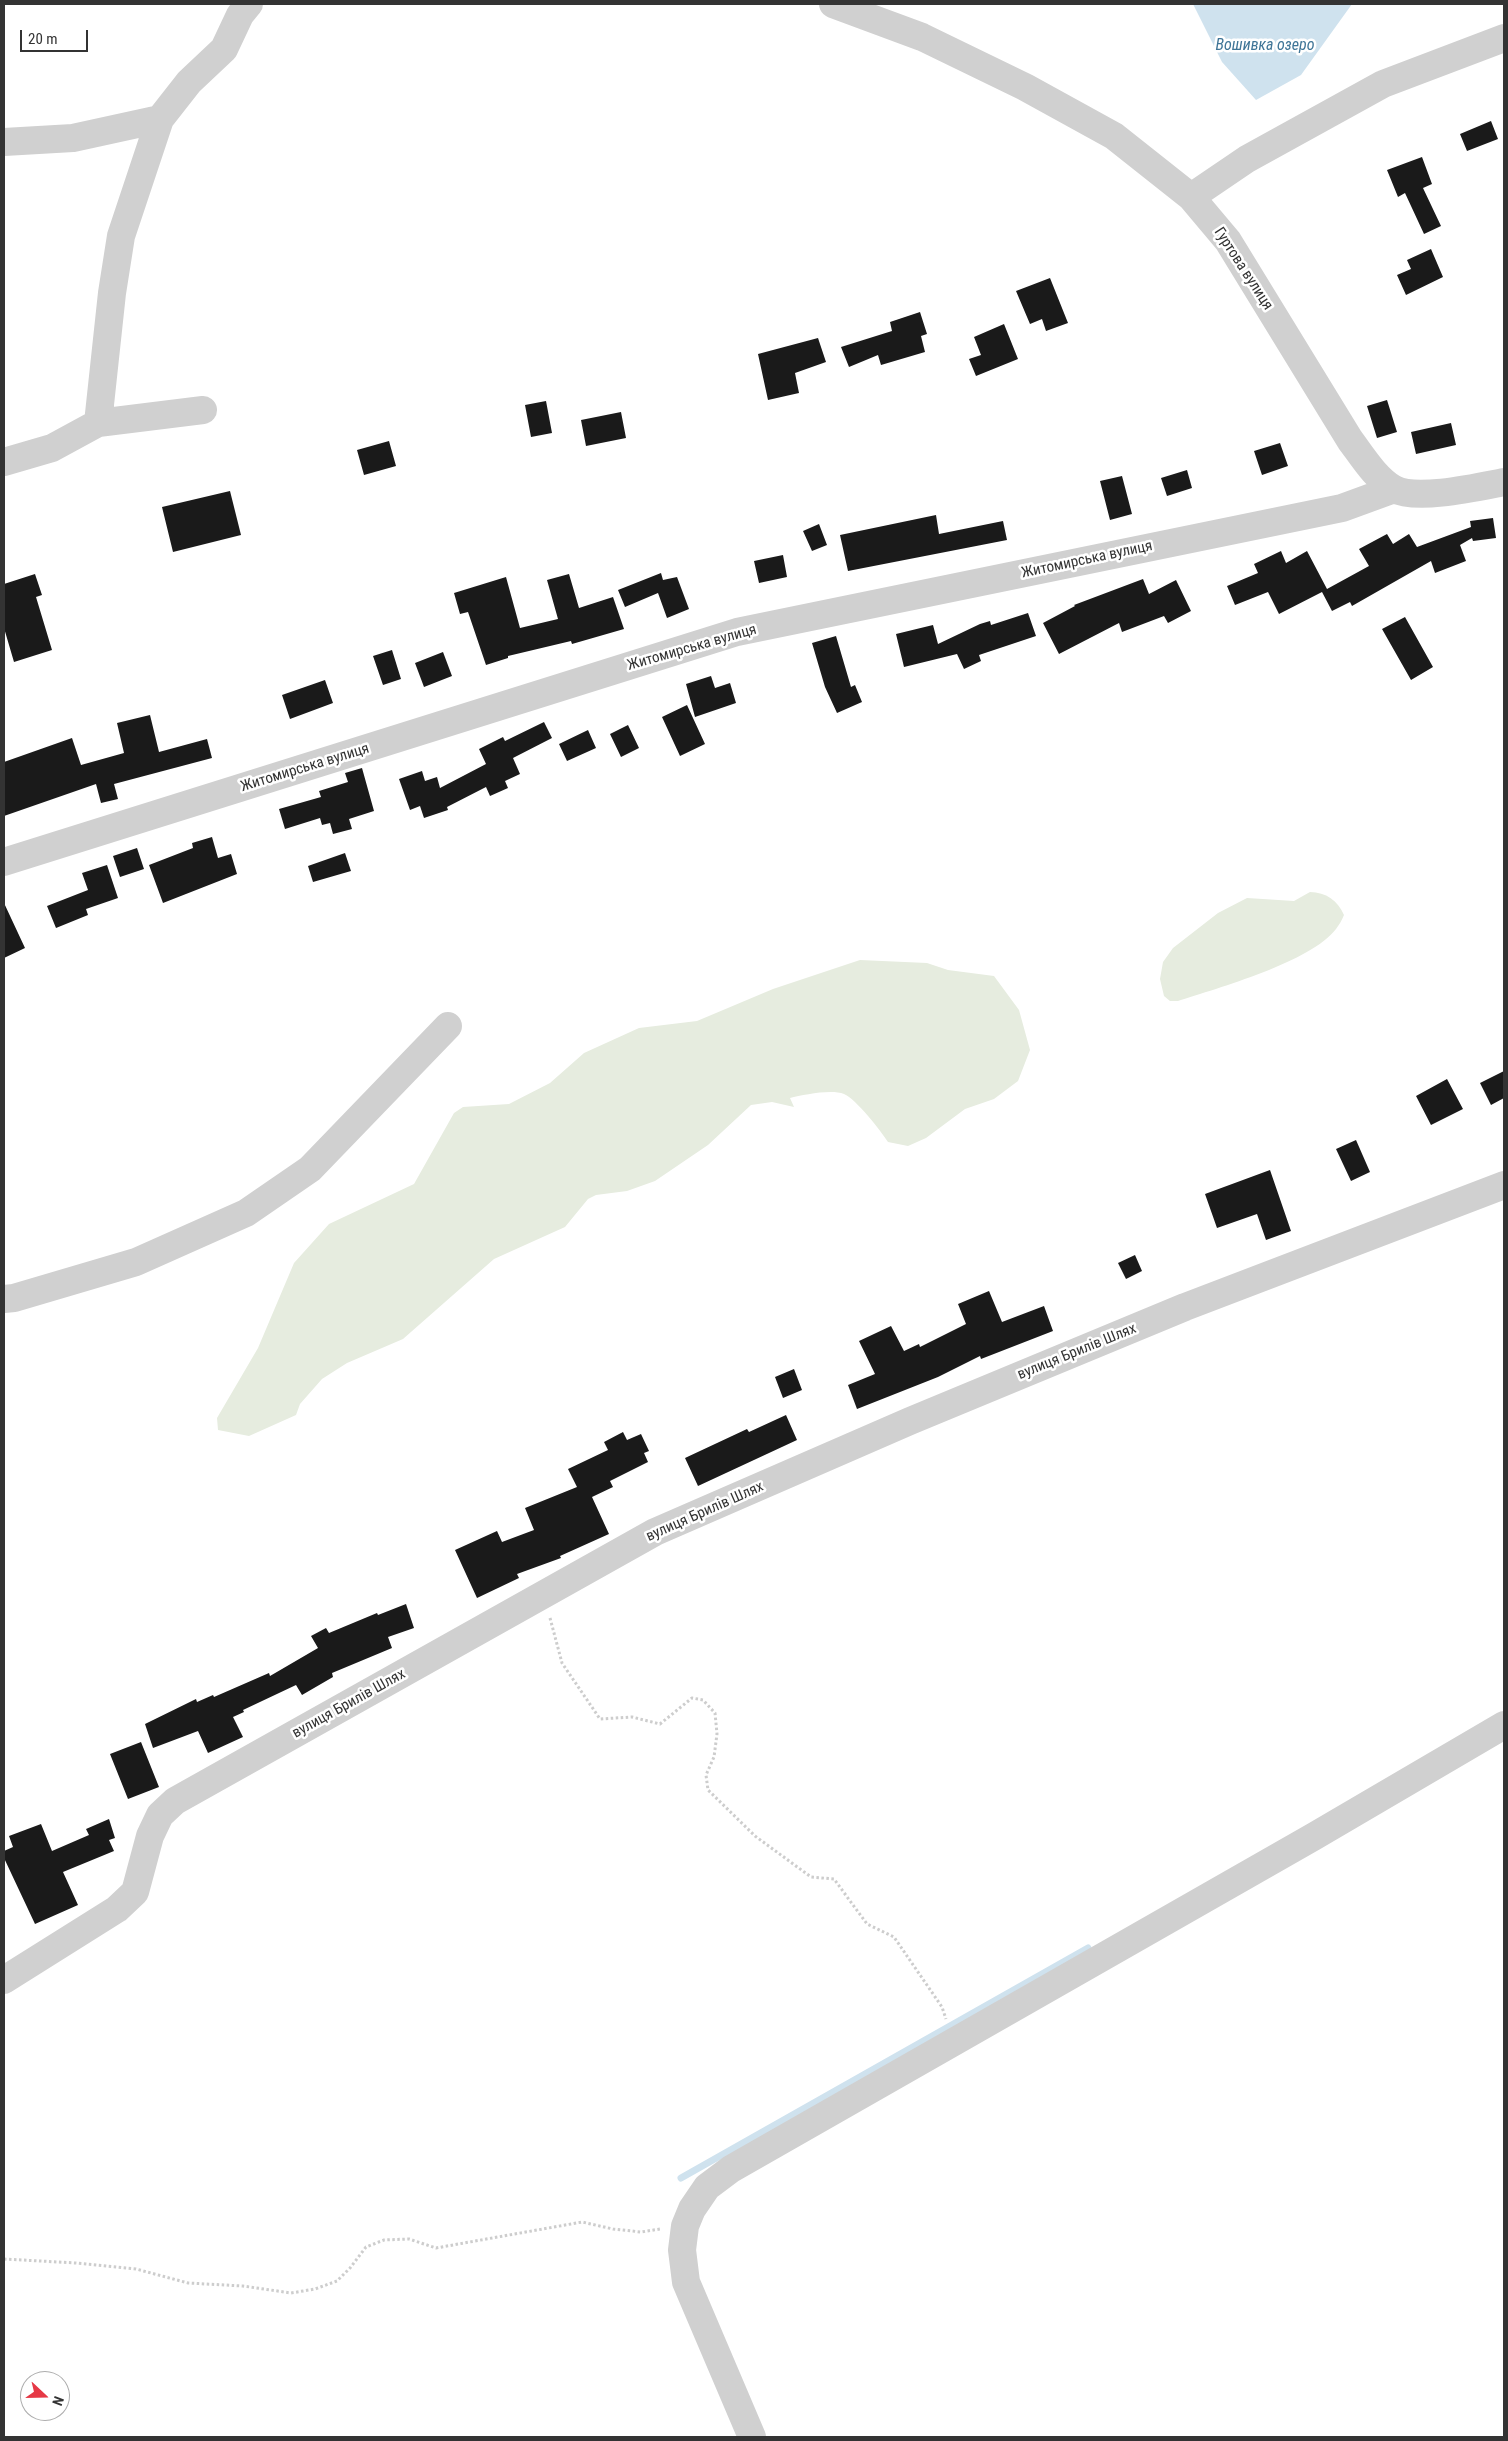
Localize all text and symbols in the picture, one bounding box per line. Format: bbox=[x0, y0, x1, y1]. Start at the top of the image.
scale bar bbox=[22, 20, 90, 52]
text: 20 m bbox=[28, 30, 58, 48]
water label: Вошивка озеро bbox=[1216, 36, 1314, 56]
street label: Гуртова вулиця bbox=[1210, 224, 1276, 314]
street label: Житомирська вулиця bbox=[1020, 537, 1154, 583]
street label: Житомирська вулиця bbox=[625, 621, 759, 675]
street label: Житомирська вулиця bbox=[238, 740, 372, 796]
street label: вулиця Брилів Шлях bbox=[1015, 1320, 1139, 1384]
street label: вулиця Брилів Шлях bbox=[644, 1478, 766, 1546]
street label: вулиця Брилів Шлях bbox=[289, 1665, 409, 1743]
north arrow bbox=[20, 2371, 70, 2421]
text: N bbox=[49, 2394, 67, 2408]

